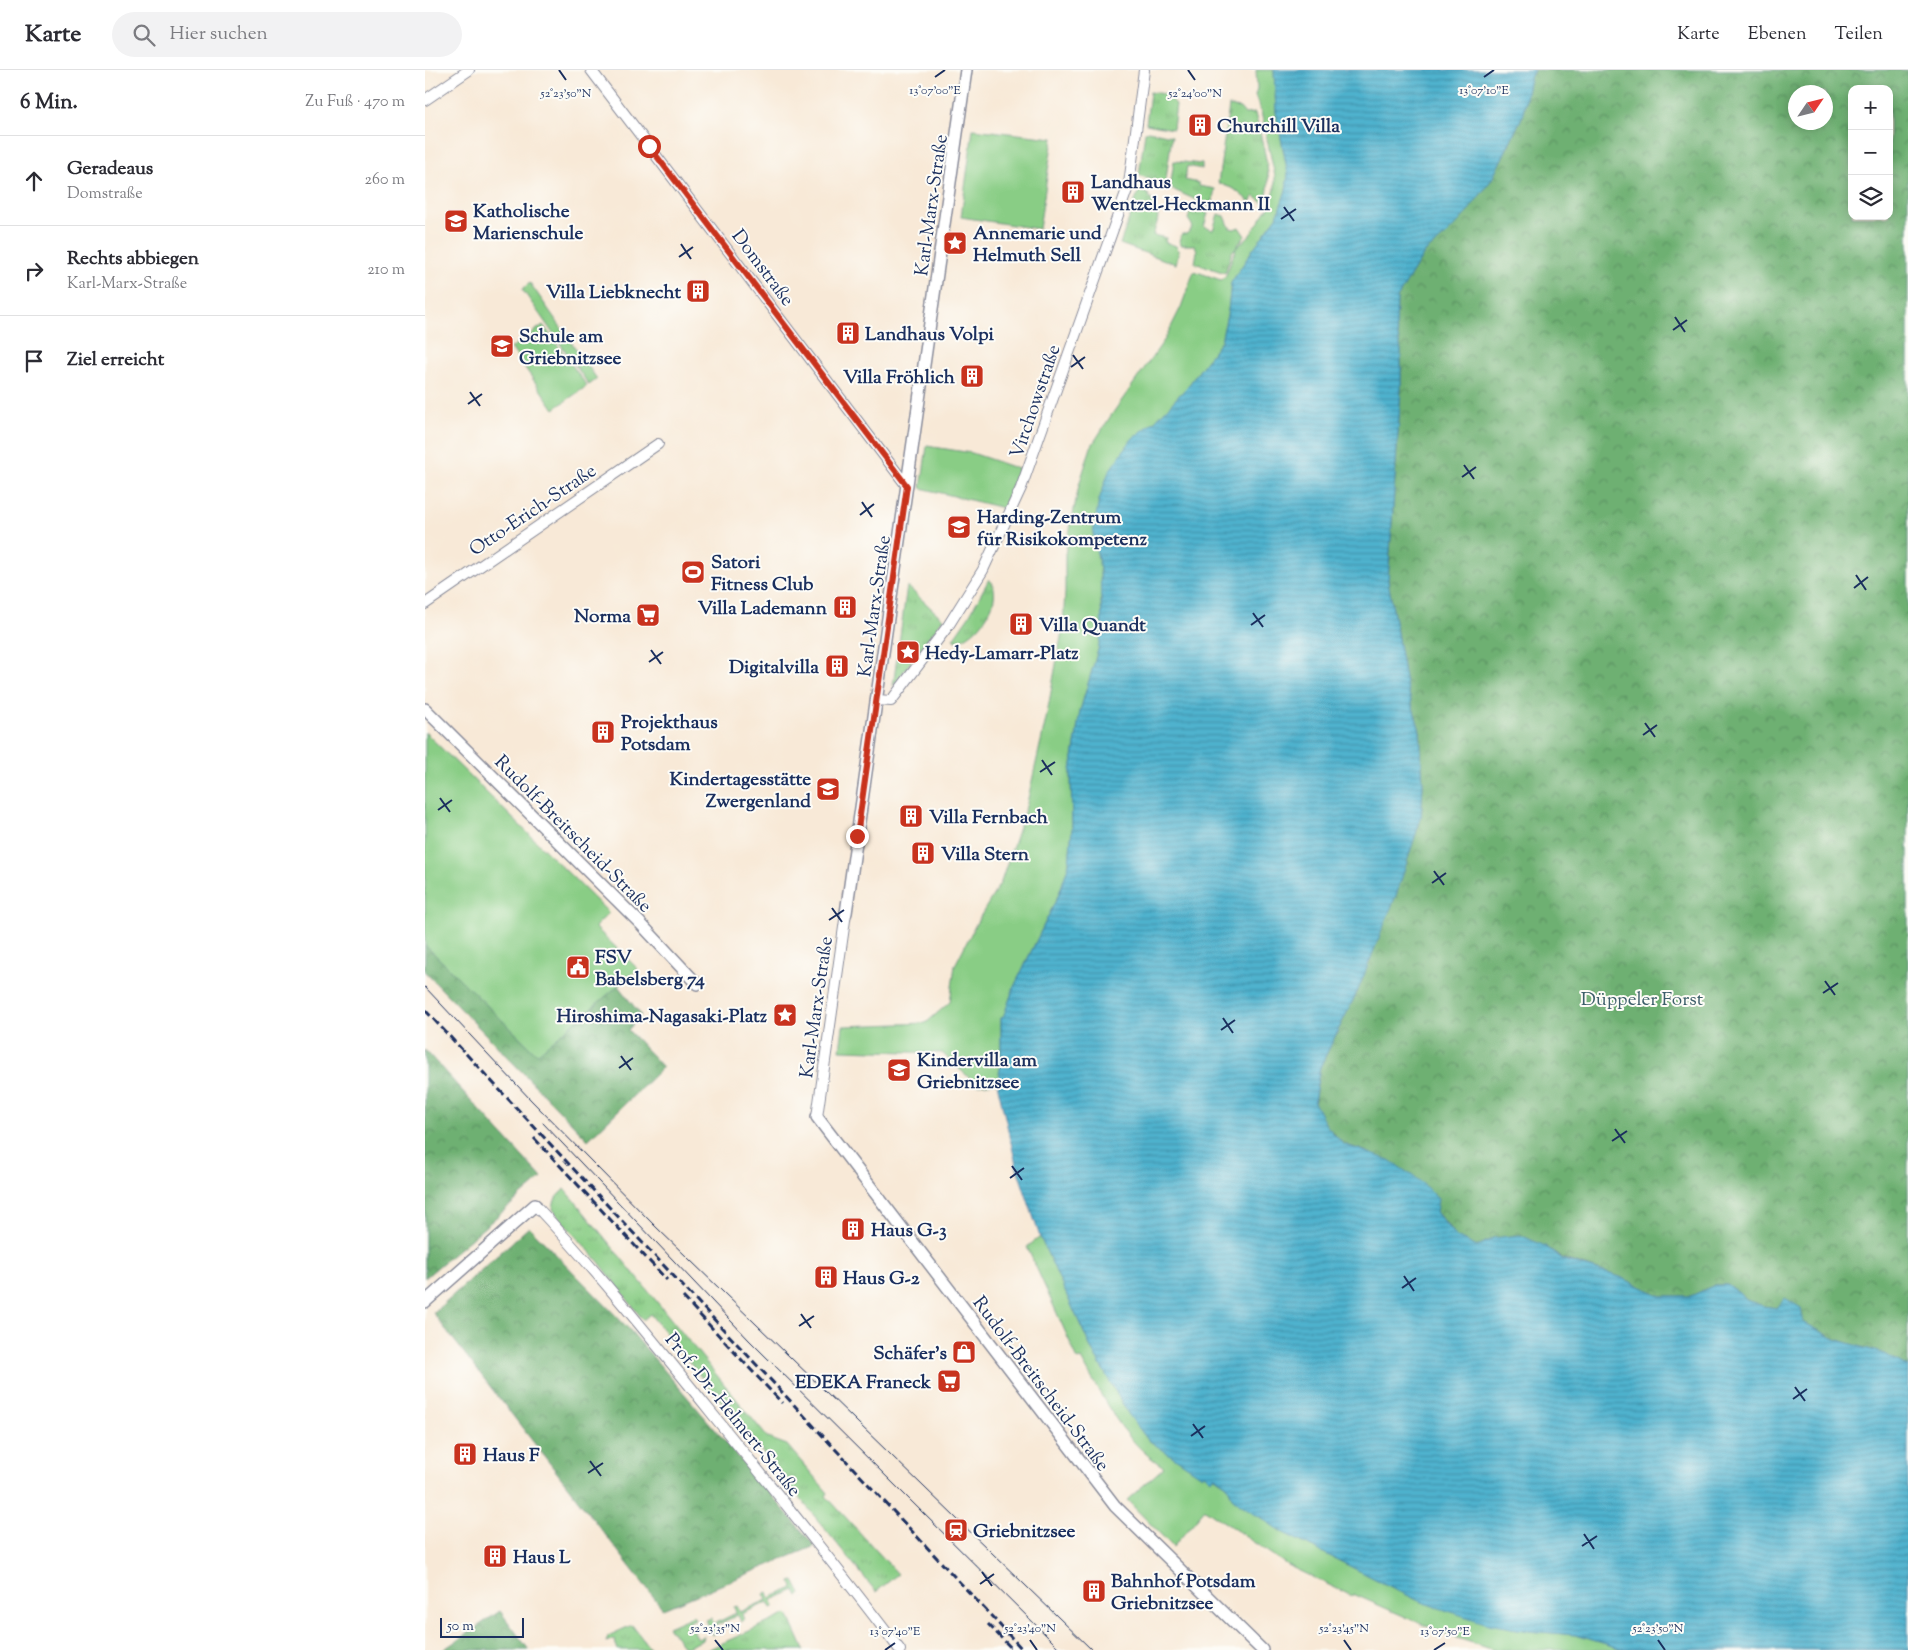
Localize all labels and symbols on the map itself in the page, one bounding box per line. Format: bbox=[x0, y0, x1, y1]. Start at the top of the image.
text: 13°07'00"E bbox=[909, 82, 961, 100]
text: 13°07'10"E bbox=[1459, 82, 1510, 100]
text: 52°23'50"N bbox=[540, 85, 592, 103]
text: 52°24'00"N bbox=[1167, 85, 1222, 103]
north arrow bbox=[1788, 85, 1833, 130]
building icon: Churchill Villa bbox=[1187, 112, 1213, 138]
place label: Churchill Villa bbox=[1217, 114, 1340, 141]
street label: Karl-Marx-Straße bbox=[909, 133, 956, 278]
route start bbox=[638, 135, 661, 158]
place label: Landhaus Wentzel-Heckmann II bbox=[1091, 170, 1271, 219]
building icon: Landhaus Wentzel-Heckmann II bbox=[1060, 179, 1086, 205]
place label: Katholische Marienschule bbox=[473, 199, 583, 248]
school or university icon: Katholische Marienschule bbox=[443, 208, 469, 234]
place label: Annemarie und Helmuth Sell bbox=[973, 221, 1102, 270]
street label: Domstraße bbox=[724, 224, 800, 313]
place icon: Annemarie und Helmuth Sell bbox=[942, 230, 968, 256]
building icon: Villa Liebknecht bbox=[685, 278, 711, 304]
place label: Villa Liebknecht bbox=[546, 280, 681, 307]
building icon: Landhaus Volpi bbox=[835, 320, 861, 346]
place label: Landhaus Volpi bbox=[865, 322, 995, 349]
place label: Schule am Griebnitzsee bbox=[519, 324, 622, 373]
school or university icon: Schule am Griebnitzsee bbox=[489, 333, 515, 359]
street label: Virchowstraße bbox=[1004, 341, 1069, 462]
building icon: Villa Fröhlich bbox=[959, 363, 985, 389]
place label: Villa Fröhlich bbox=[843, 365, 956, 392]
street label: Otto-Erich-Straße bbox=[464, 458, 603, 564]
place label: Harding-Zentrum für Risikokompetenz bbox=[977, 505, 1147, 554]
school or university icon: Harding-Zentrum für Risikokompetenz bbox=[946, 514, 972, 540]
street label: Karl-Marx-Straße bbox=[852, 534, 899, 679]
place label: Satori Fitness Club bbox=[711, 550, 814, 599]
sports icon: Satori Fitness Club bbox=[680, 559, 706, 585]
building icon: Villa Lademann bbox=[832, 594, 858, 620]
place label: Villa Lademann bbox=[698, 596, 828, 623]
supermarket icon: Norma bbox=[635, 602, 661, 628]
place label: Norma bbox=[574, 604, 631, 631]
building icon: Villa Quandt bbox=[1008, 611, 1034, 637]
place label: Villa Quandt bbox=[1039, 613, 1146, 640]
place icon: Hedy-Lamarr-Platz bbox=[895, 639, 921, 665]
place label: Hedy-Lamarr-Platz bbox=[925, 641, 1078, 668]
building icon: Digitalvilla bbox=[824, 653, 850, 679]
place label: Digitalvilla bbox=[729, 655, 819, 682]
place label: Projekthaus Potsdam bbox=[621, 710, 718, 759]
building icon: Projekthaus Potsdam bbox=[590, 719, 616, 745]
street label: Rudolf-Breitscheid-Straße bbox=[487, 750, 657, 920]
place label: Kindertagesstätte Zwergenland bbox=[669, 767, 811, 816]
school or university icon: Kindertagesstätte Zwergenland bbox=[815, 776, 841, 802]
building icon: Villa Fernbach bbox=[898, 803, 924, 829]
place label: Villa Fernbach bbox=[929, 805, 1049, 832]
route end bbox=[846, 825, 869, 848]
building icon: Villa Stern bbox=[910, 840, 936, 866]
place label: Villa Stern bbox=[941, 842, 1030, 869]
street label: Karl-Marx-Straße bbox=[794, 935, 841, 1080]
place label: FSV Babelsberg 74 bbox=[595, 945, 705, 994]
public building icon: FSV Babelsberg 74 bbox=[565, 954, 591, 980]
park label: Düppeler Forst bbox=[1581, 987, 1704, 1014]
place icon: Hiroshima-Nagasaki-Platz bbox=[772, 1002, 798, 1028]
place label: Hiroshima-Nagasaki-Platz bbox=[557, 1004, 767, 1031]
place label: Kindervilla am Griebnitzsee bbox=[917, 1048, 1037, 1097]
school or university icon: Kindervilla am Griebnitzsee bbox=[886, 1057, 912, 1083]
building icon: Haus G-3 bbox=[840, 1216, 866, 1242]
place label: Haus G-3 bbox=[871, 1218, 947, 1245]
building icon: Haus G-2 bbox=[813, 1264, 839, 1290]
place label: Haus G-2 bbox=[843, 1266, 920, 1293]
street label: Rudolf-Breitscheid-Straße bbox=[965, 1291, 1115, 1478]
street label: Prof.-Dr.-Helmert-Straße bbox=[657, 1328, 807, 1503]
shop icon: Schäfer's bbox=[951, 1339, 977, 1365]
place label: Schäfer's bbox=[873, 1341, 948, 1368]
supermarket icon: EDEKA Franeck bbox=[936, 1368, 962, 1394]
place label: EDEKA Franeck bbox=[795, 1370, 932, 1397]
building icon: Haus F bbox=[452, 1441, 478, 1467]
place label: Haus F bbox=[483, 1443, 540, 1470]
station icon: Griebnitzsee bbox=[943, 1517, 969, 1543]
place label: Griebnitzsee bbox=[973, 1519, 1076, 1546]
building icon: Haus L bbox=[482, 1543, 508, 1569]
place label: Haus L bbox=[513, 1545, 571, 1572]
place label: Bahnhof Potsdam Griebnitzsee bbox=[1111, 1569, 1256, 1618]
building icon: Bahnhof Potsdam Griebnitzsee bbox=[1081, 1578, 1107, 1604]
scale bar bbox=[440, 1615, 524, 1638]
text: 52°23'35"N bbox=[689, 1620, 740, 1638]
text: 52°23'40"N bbox=[1003, 1620, 1056, 1638]
text: 52°23'45"N bbox=[1318, 1620, 1369, 1638]
text: 52°23'50"N bbox=[1632, 1620, 1684, 1638]
text: 13°07'40"E bbox=[870, 1623, 921, 1641]
text: 13°07'50"E bbox=[1420, 1623, 1471, 1641]

